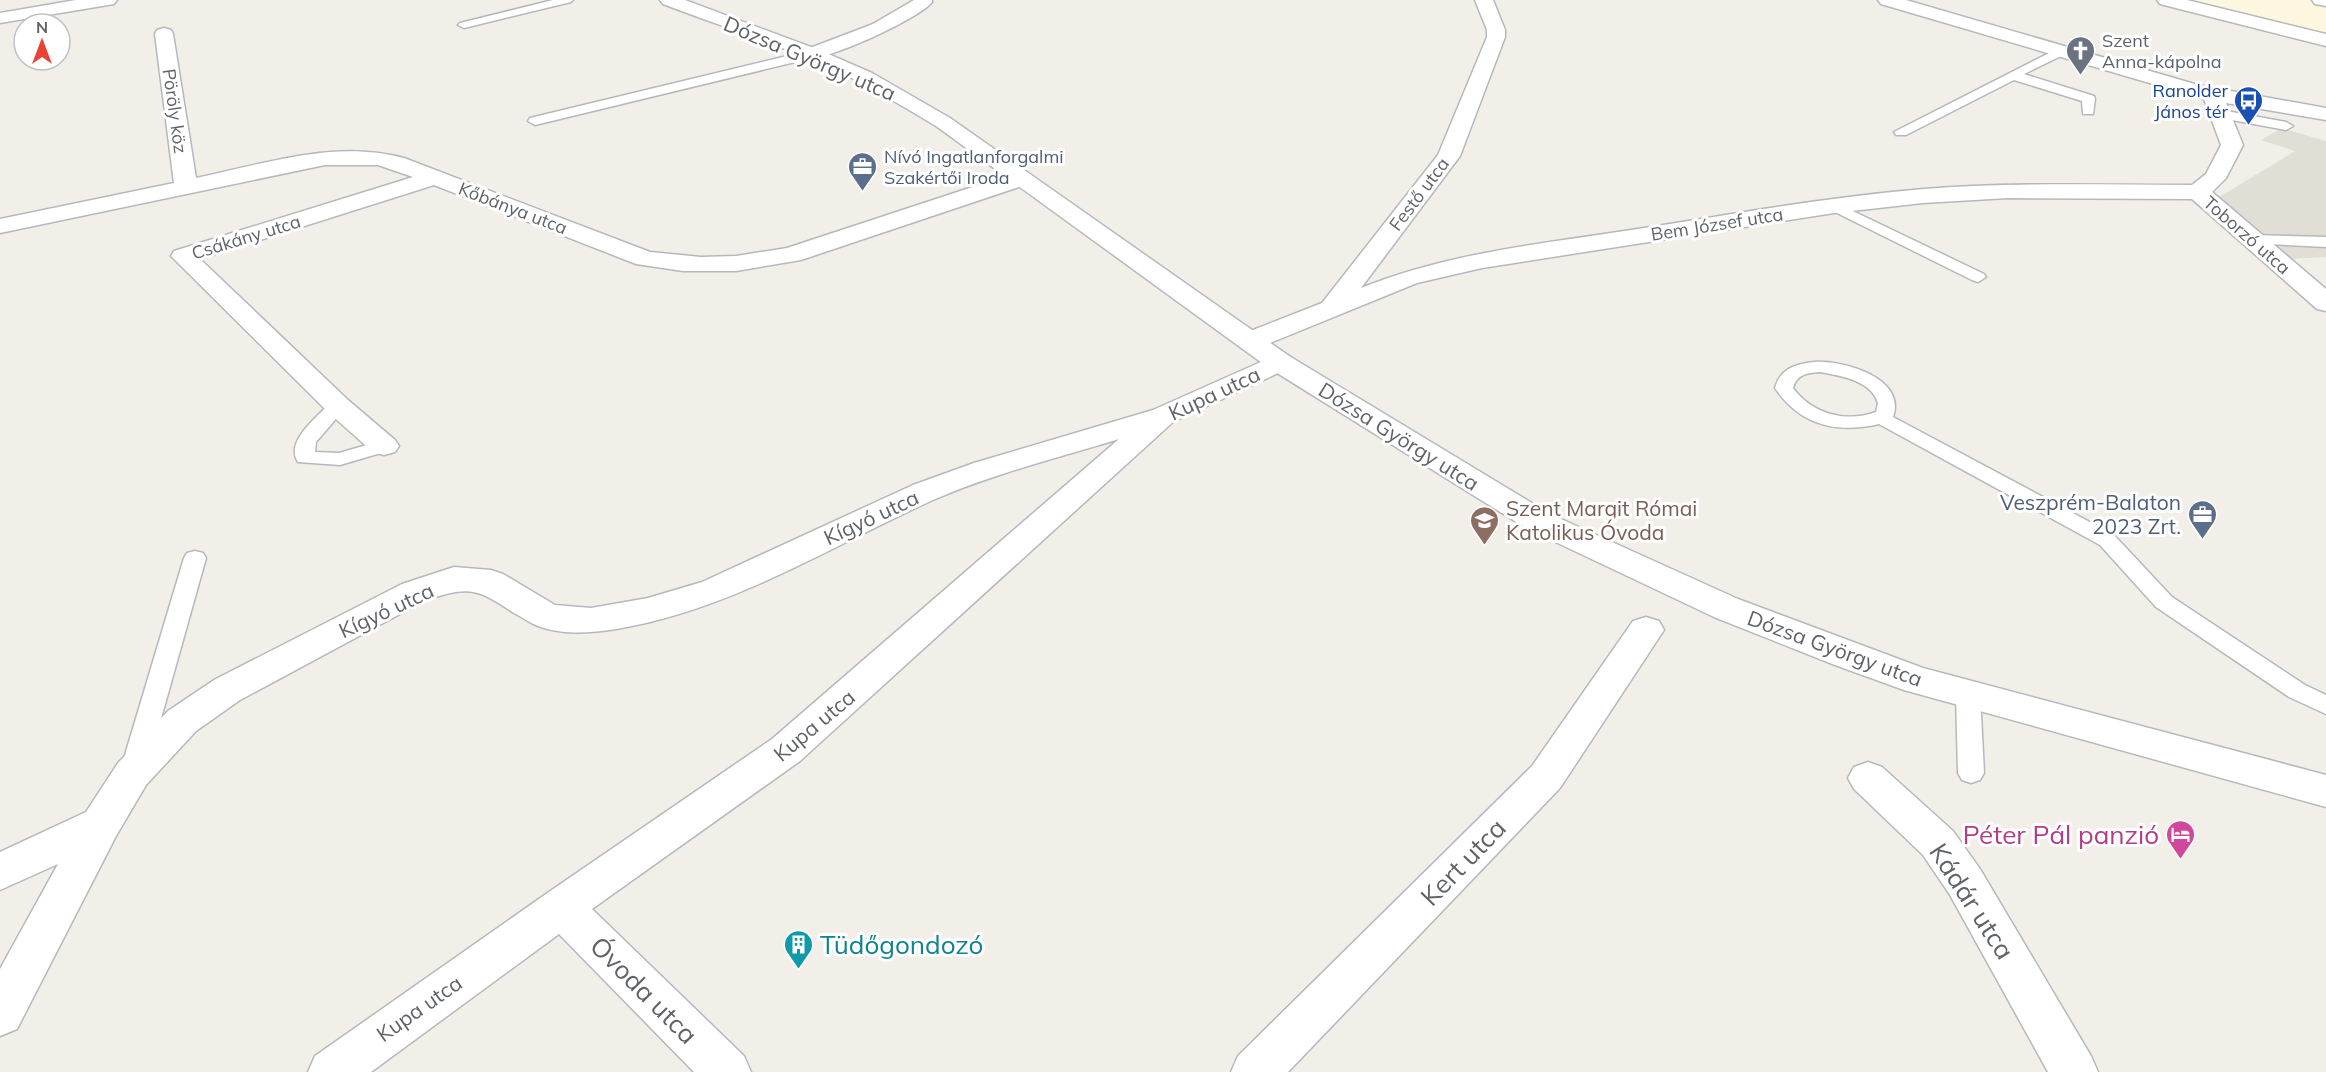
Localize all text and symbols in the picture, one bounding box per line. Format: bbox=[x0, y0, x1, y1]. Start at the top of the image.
street label: Dózsa György utca bbox=[720, 10, 900, 106]
north arrow bbox=[12, 12, 72, 72]
text: N bbox=[36, 17, 48, 37]
place label: Szent Anna-kápolna bbox=[2102, 29, 2222, 73]
church icon: Szent Anna-kápolna bbox=[2065, 34, 2097, 76]
street label: Pöröly köz bbox=[158, 67, 192, 155]
place label: Ranolder János tér bbox=[2153, 79, 2228, 123]
bus stop icon: Ranolder János tér bbox=[2233, 84, 2265, 126]
place label: Nívó Ingatlanforgalmi Szakértői Iroda bbox=[884, 145, 1063, 189]
office icon: Nívó Ingatlanforgalmi Szakértői Iroda bbox=[847, 150, 879, 192]
street label: Festő utca bbox=[1384, 153, 1454, 235]
street label: Kőbánya utca bbox=[455, 177, 571, 239]
street label: Toborzó utca bbox=[2199, 191, 2295, 279]
street label: Bem József utca bbox=[1649, 202, 1785, 246]
street label: Csákány utca bbox=[189, 209, 303, 265]
street label: Kupa utca bbox=[1164, 360, 1264, 426]
street label: Dózsa György utca bbox=[1314, 376, 1484, 496]
street label: Kígyó utca bbox=[819, 484, 923, 550]
place label: Veszprém-Balaton 2023 Zrt. bbox=[2000, 489, 2181, 539]
place label: Szent Margit Római Katolikus Óvoda bbox=[1506, 495, 1697, 545]
office icon: Veszprém-Balaton 2023 Zrt. bbox=[2186, 498, 2218, 540]
school or university icon: Szent Margit Római Katolikus Óvoda bbox=[1469, 504, 1501, 546]
street label: Kígyó utca bbox=[334, 577, 438, 643]
street label: Dózsa György utca bbox=[1744, 604, 1926, 692]
street label: Kupa utca bbox=[768, 683, 860, 767]
street label: Kert utca bbox=[1413, 811, 1513, 913]
place label: Péter Pál panzió bbox=[1963, 818, 2159, 851]
hotel icon: Péter Pál panzió bbox=[2164, 818, 2196, 860]
street label: Kádár utca bbox=[1922, 837, 2022, 965]
building icon: Tüdőgondozó bbox=[783, 928, 815, 970]
place label: Tüdőgondozó bbox=[820, 928, 983, 961]
street label: Óvoda utca bbox=[583, 929, 705, 1051]
street label: Kupa utca bbox=[371, 969, 467, 1047]

